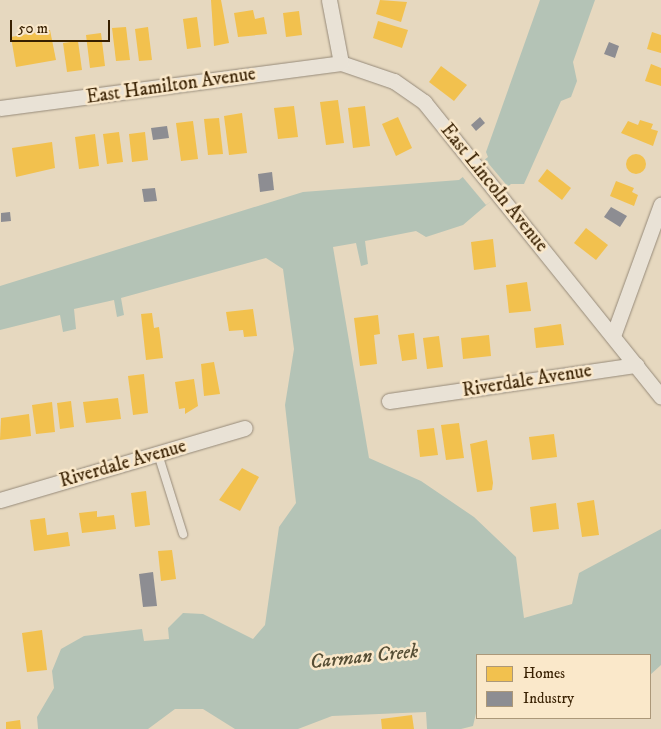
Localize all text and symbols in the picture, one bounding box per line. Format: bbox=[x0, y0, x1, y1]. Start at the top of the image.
scale bar bbox=[12, 10, 112, 42]
text: 50 m bbox=[18, 19, 48, 38]
street label: East Hamilton Avenue bbox=[85, 63, 257, 109]
street label: East Lincoln Avenue bbox=[435, 119, 553, 257]
street label: Riverdale Avenue bbox=[461, 360, 593, 402]
street label: Riverdale Avenue bbox=[57, 435, 189, 493]
water label: Carman Creek bbox=[309, 639, 419, 675]
legend bbox=[476, 654, 651, 719]
text: Homes bbox=[523, 664, 565, 683]
text: Industry bbox=[523, 689, 574, 708]

